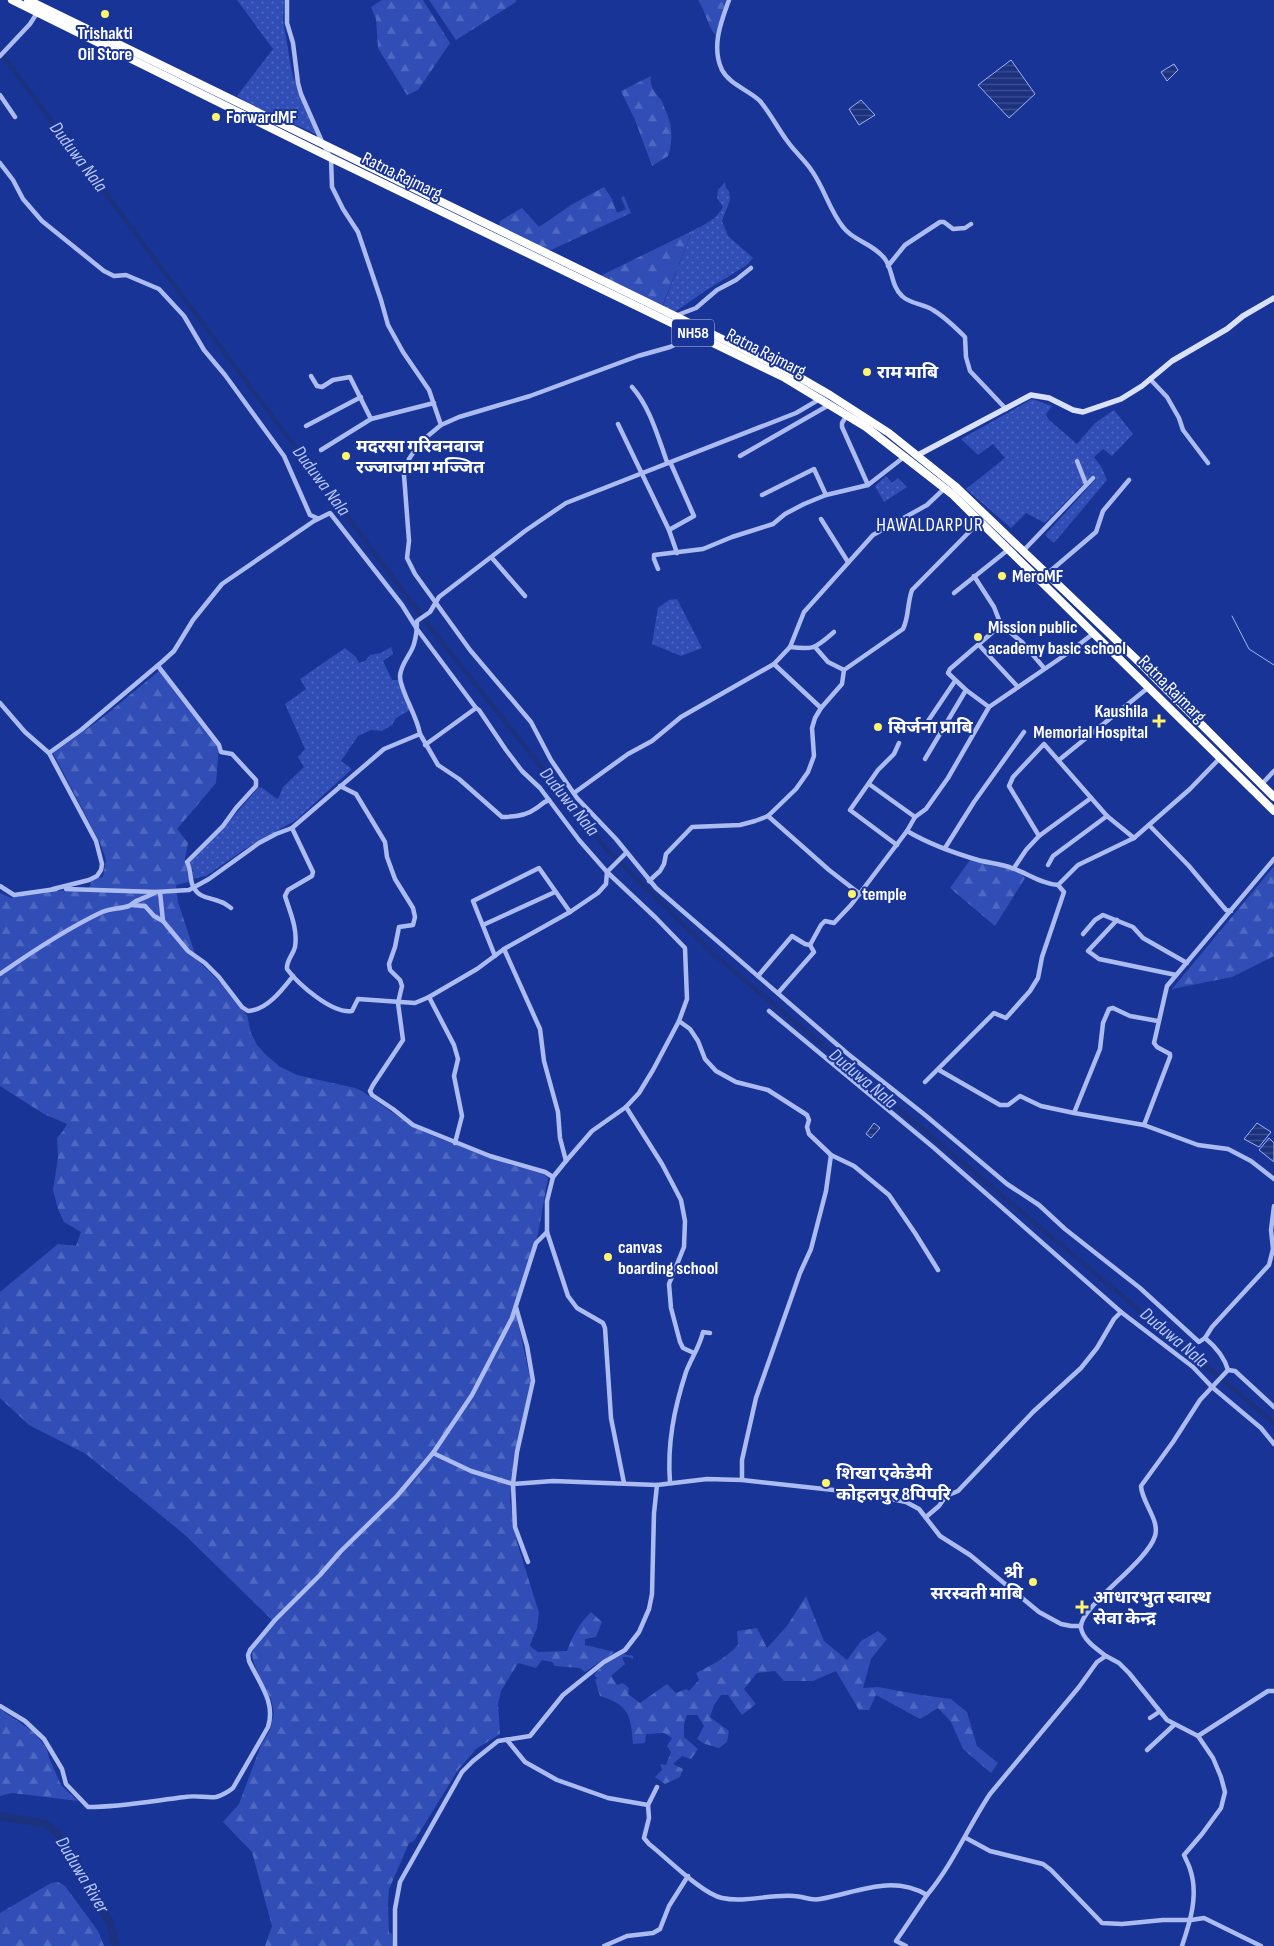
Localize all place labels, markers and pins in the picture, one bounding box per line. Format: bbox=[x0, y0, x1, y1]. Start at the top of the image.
marker: Trishakti Oil Store bbox=[99, 8, 111, 20]
place label: Trishakti Oil Store bbox=[77, 23, 133, 65]
place label: ForwardMF bbox=[226, 107, 297, 128]
marker: ForwardMF bbox=[210, 111, 222, 123]
place label: राम माबि bbox=[877, 362, 939, 383]
marker: राम माबि bbox=[861, 366, 873, 378]
place label: मदरसा गरिवनवाज रज्जाजामा मज्जित bbox=[356, 436, 485, 478]
marker: मदरसा गरिवनवाज रज्जाजामा मज्जित bbox=[340, 450, 352, 462]
place label: MeroMF bbox=[1012, 566, 1063, 587]
marker: MeroMF bbox=[996, 570, 1008, 582]
place label: Mission public academy basic school bbox=[988, 617, 1126, 659]
marker: Mission public academy basic school bbox=[972, 631, 984, 643]
place label: Kaushila Memorial Hospital bbox=[1033, 701, 1148, 743]
marker: Kaushila Memorial Hospital bbox=[1152, 714, 1166, 728]
place label: सिर्जना प्राबि bbox=[888, 716, 974, 738]
marker: सिर्जना प्राबि bbox=[872, 721, 884, 733]
place label: temple bbox=[862, 884, 907, 905]
marker: temple bbox=[846, 888, 858, 900]
place label: canvas boarding school bbox=[618, 1237, 718, 1279]
marker: canvas boarding school bbox=[602, 1251, 614, 1263]
place label: शिखा एकेडेमी कोहलपुर 8पिपरि bbox=[836, 1463, 952, 1505]
marker: शिखा एकेडेमी कोहलपुर 8पिपरि bbox=[820, 1477, 832, 1489]
place label: श्री सरस्वती माबि bbox=[931, 1562, 1024, 1604]
marker: श्री सरस्वती माबि bbox=[1027, 1576, 1039, 1588]
place label: आधारभुत स्वास्थ सेवा केन्द्र bbox=[1093, 1587, 1212, 1629]
marker: आधारभुत स्वास्थ सेवा केन्द्र bbox=[1075, 1600, 1089, 1614]

